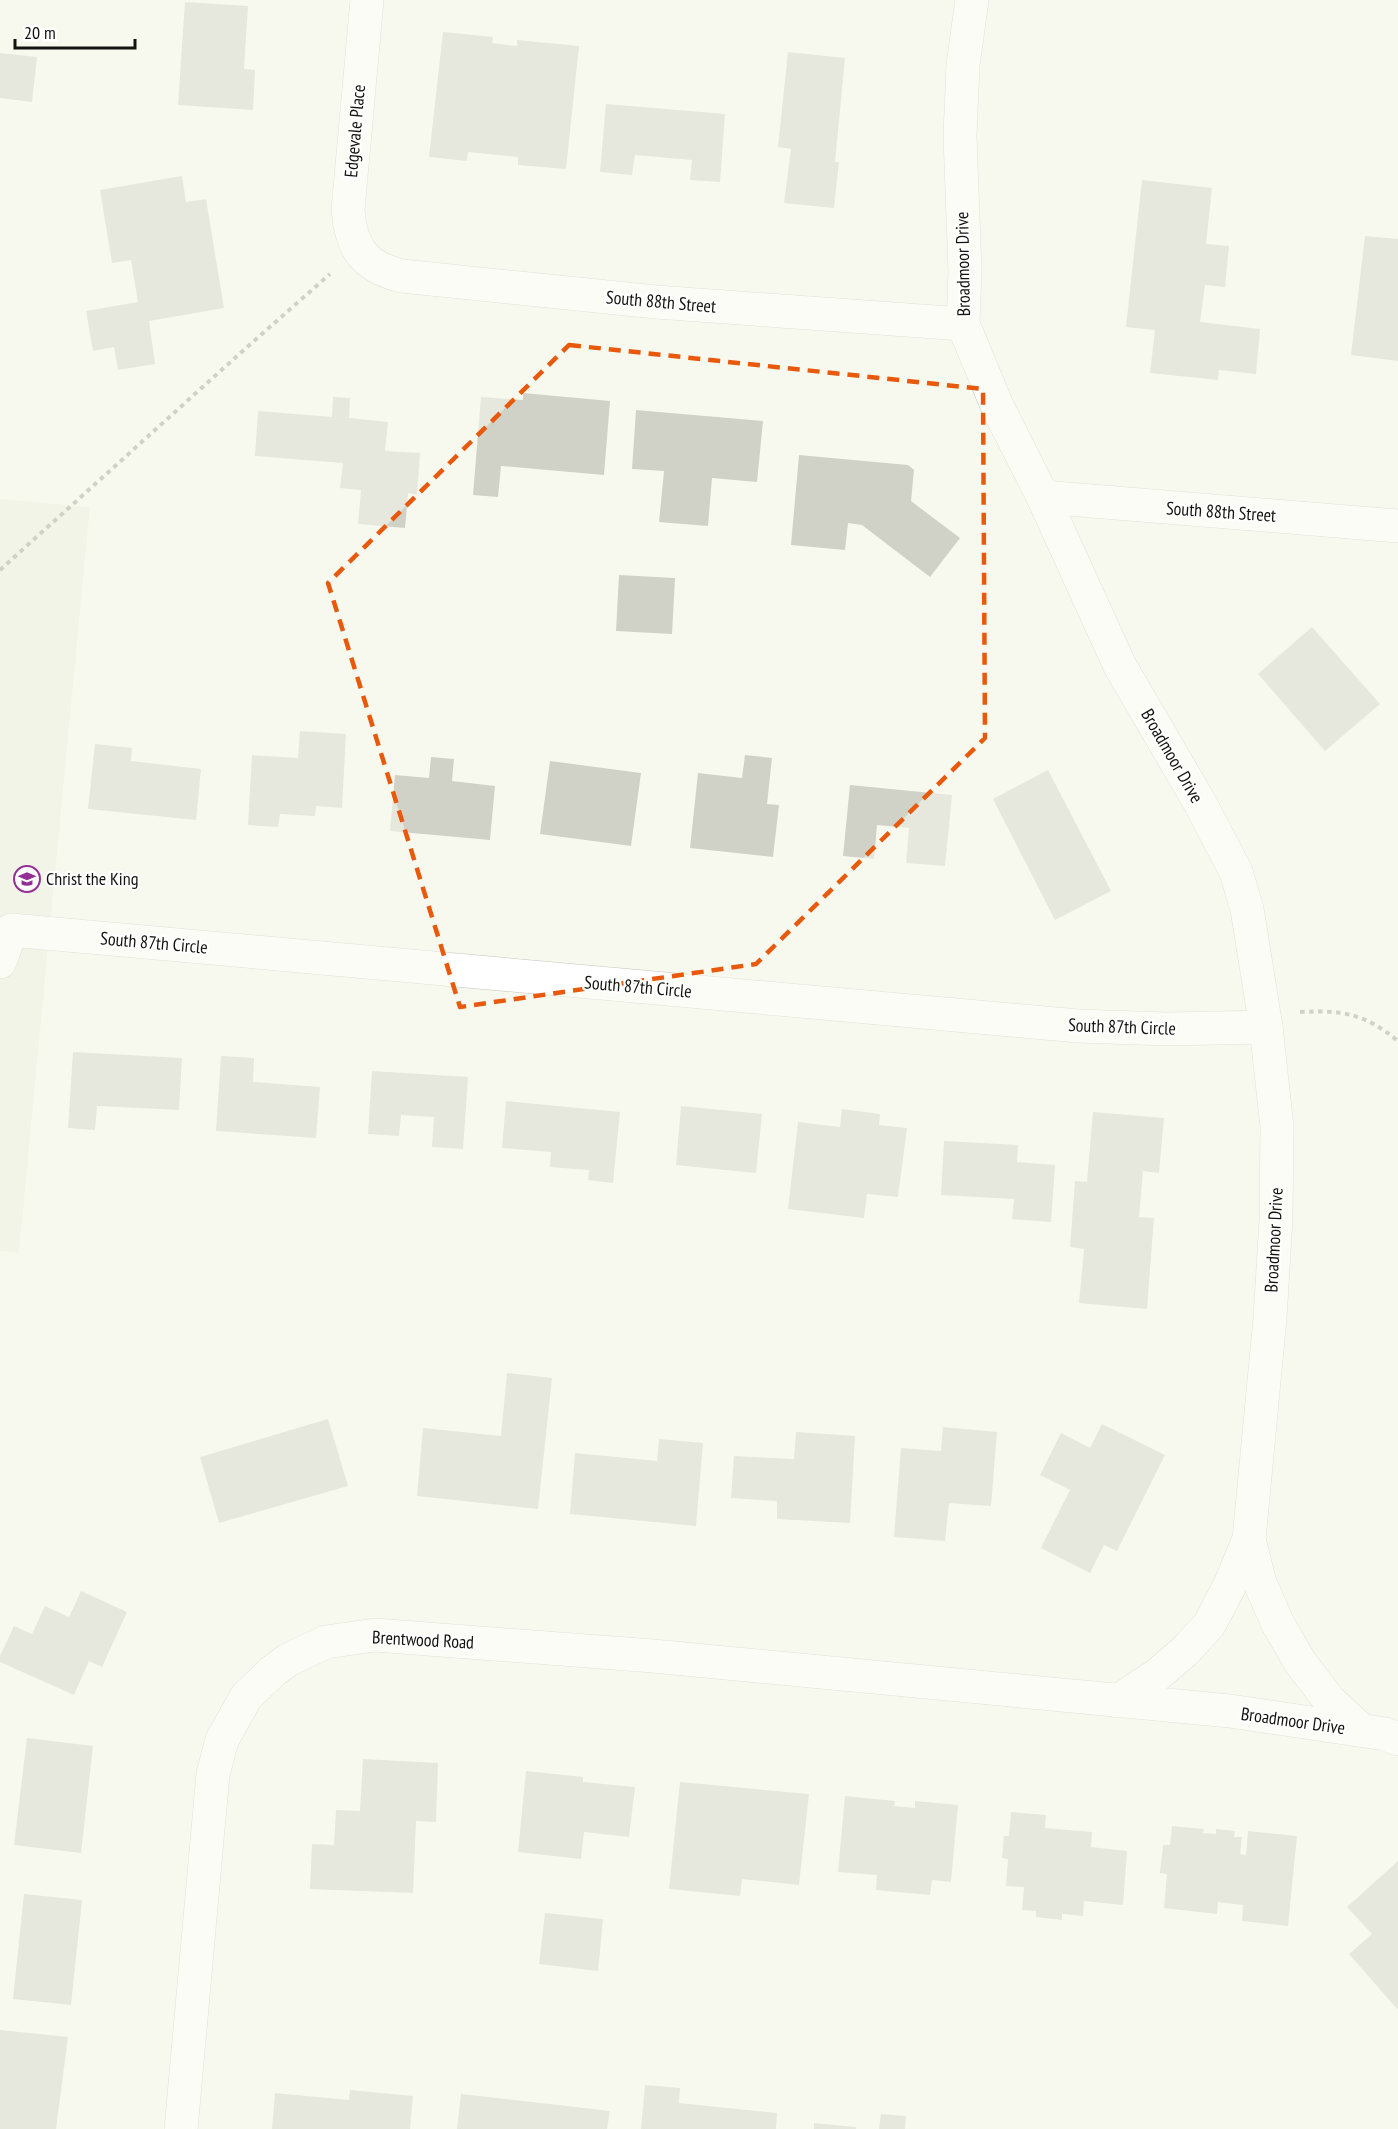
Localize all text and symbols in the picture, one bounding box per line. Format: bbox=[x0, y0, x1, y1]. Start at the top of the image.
scale bar bbox=[15, 12, 135, 50]
text: 20 m bbox=[24, 21, 56, 44]
street label: Edgevale Place bbox=[339, 84, 370, 178]
street label: Broadmoor Drive bbox=[950, 211, 975, 317]
street label: South 88th Street bbox=[605, 285, 717, 318]
street label: South 88th Street bbox=[1165, 496, 1277, 527]
street label: Broadmoor Drive bbox=[1136, 705, 1209, 807]
school or university icon: Christ the King bbox=[12, 864, 42, 894]
place label: Christ the King bbox=[46, 867, 138, 890]
street label: South 87th Circle bbox=[99, 926, 209, 959]
street label: South 87th Circle bbox=[583, 970, 693, 1003]
street label: South 87th Circle bbox=[1068, 1013, 1176, 1040]
street label: Broadmoor Drive bbox=[1259, 1187, 1288, 1293]
street label: Brentwood Road bbox=[371, 1625, 475, 1654]
street label: Broadmoor Drive bbox=[1240, 1702, 1347, 1739]

